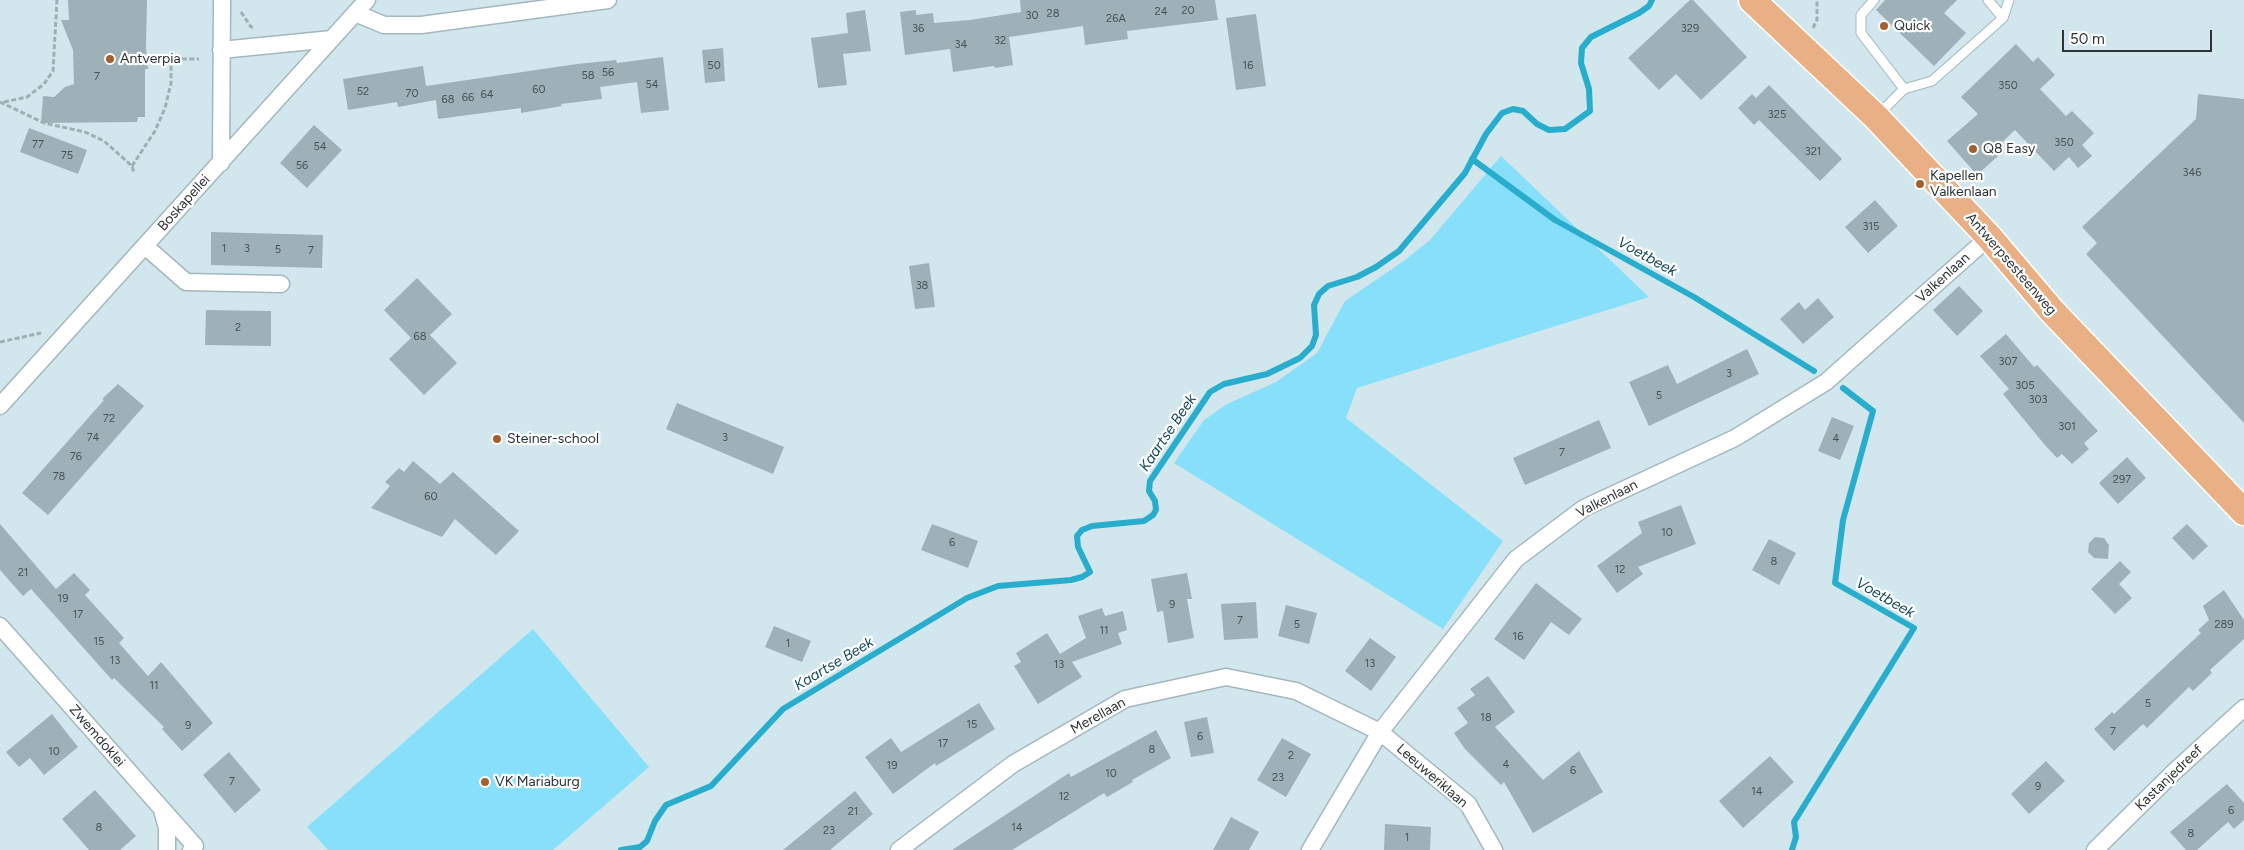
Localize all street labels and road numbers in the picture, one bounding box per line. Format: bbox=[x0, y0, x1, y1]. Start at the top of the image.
street label: Boskapellei bbox=[154, 171, 214, 235]
street label: Antwerpsesteenweg bbox=[1962, 210, 2060, 318]
street label: Valkenlaan bbox=[1913, 249, 1973, 307]
street label: Valkenlaan bbox=[1574, 476, 1640, 522]
street label: Merellaan bbox=[1068, 694, 1128, 738]
street label: Zwemdoklei bbox=[66, 702, 128, 770]
street label: Leeuweriklaan bbox=[1393, 741, 1471, 811]
street label: Kastanjedreef bbox=[2132, 742, 2206, 814]

